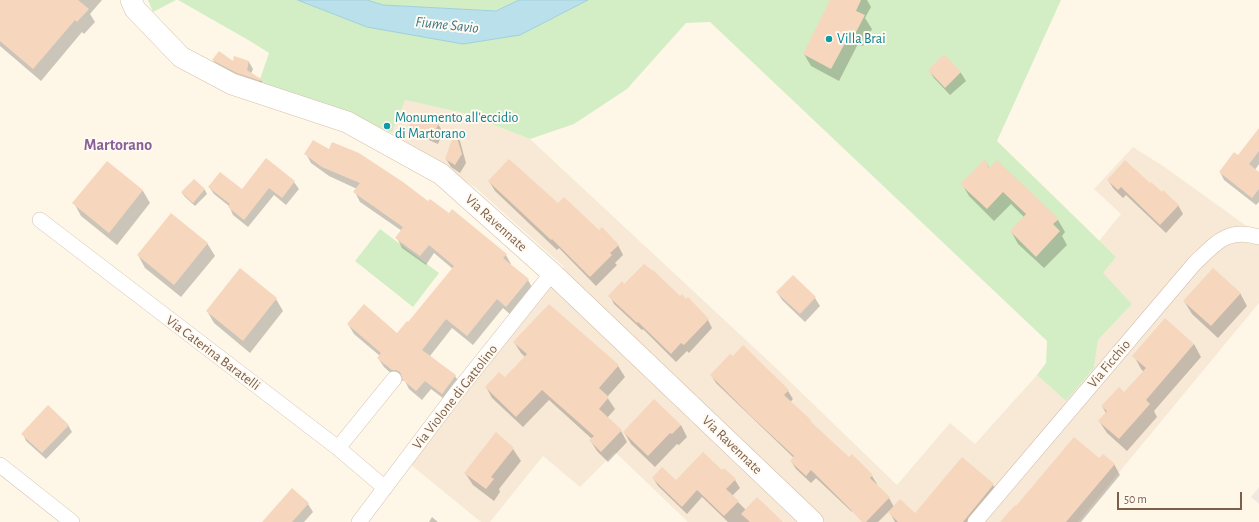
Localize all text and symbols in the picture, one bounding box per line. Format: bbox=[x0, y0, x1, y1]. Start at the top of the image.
water label: Fiume Savio bbox=[414, 13, 480, 37]
place label: Villa Brai bbox=[837, 31, 886, 47]
marker: Villa Brai bbox=[824, 34, 834, 44]
place label: Monumento all'eccidio di Martorano bbox=[395, 110, 518, 142]
marker: Monumento all'eccidio di Martorano bbox=[382, 121, 392, 131]
district label: Martorano bbox=[84, 135, 152, 155]
street label: Via Ravennate bbox=[462, 191, 530, 255]
street label: Via Caterina Baratelli bbox=[162, 312, 264, 394]
street label: Via Ficchio bbox=[1084, 336, 1134, 392]
street label: Via Violone di Gattolino bbox=[409, 341, 501, 453]
street label: Via Ravennate bbox=[698, 412, 766, 478]
scale bar bbox=[1119, 484, 1244, 510]
text: 50 m bbox=[1124, 493, 1147, 505]

